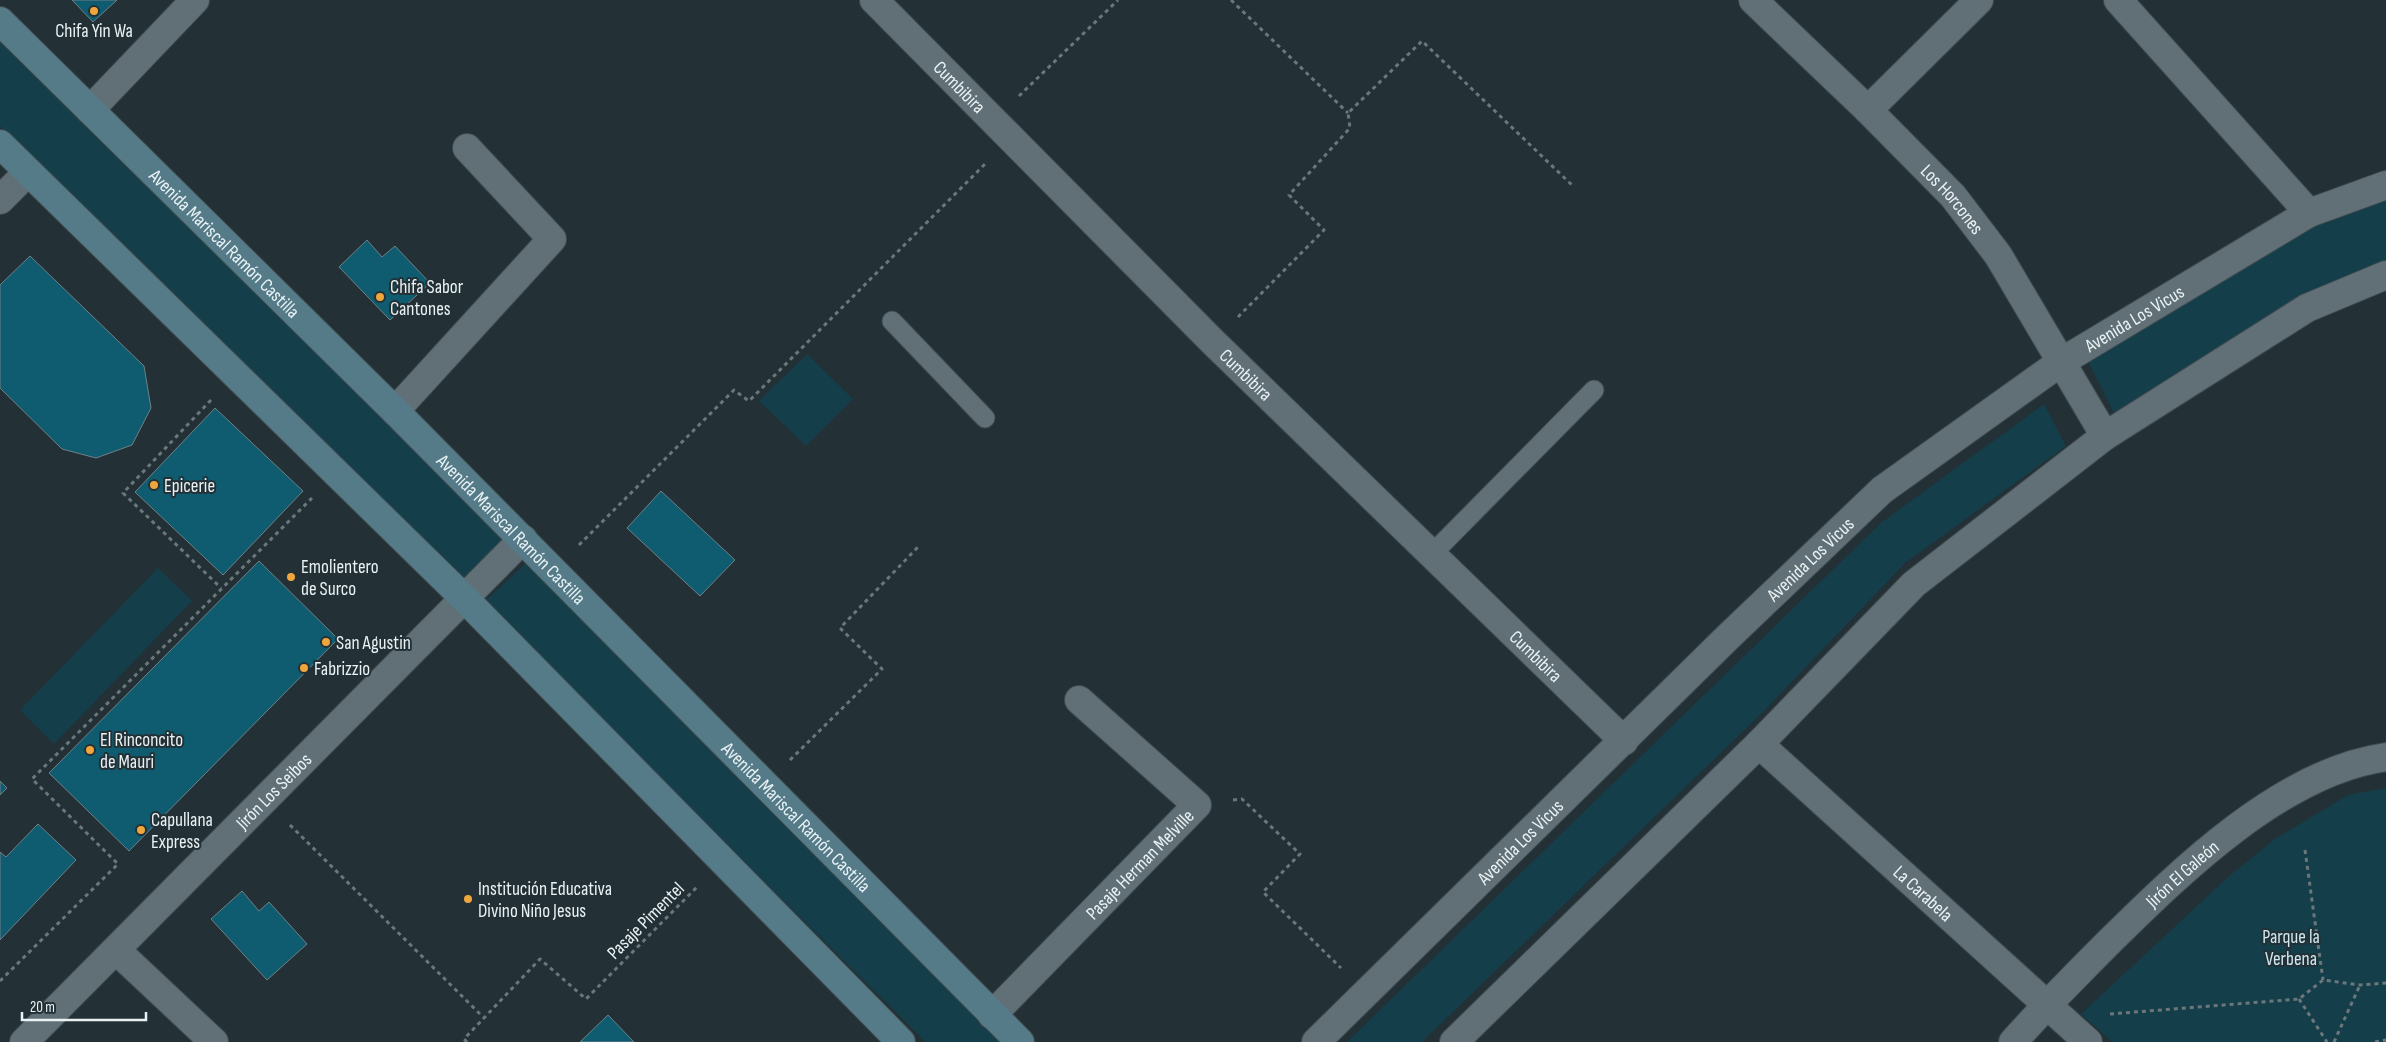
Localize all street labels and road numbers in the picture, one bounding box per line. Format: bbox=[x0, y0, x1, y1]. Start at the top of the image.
street label: Cumbibira bbox=[928, 57, 990, 119]
street label: Los Horcones bbox=[1915, 160, 1988, 239]
street label: Avenida Mariscal Ramón Castilla bbox=[143, 164, 304, 323]
street label: Avenida Los Vicus bbox=[2080, 281, 2189, 359]
street label: Cumbibira bbox=[1214, 345, 1276, 406]
street label: Avenida Mariscal Ramón Castilla bbox=[431, 449, 590, 610]
street label: Avenida Los Vicus bbox=[1762, 513, 1859, 607]
street label: Cumbibira bbox=[1504, 626, 1566, 688]
street label: Avenida Mariscal Ramón Castilla bbox=[716, 737, 875, 898]
street label: Jirón Los Seibos bbox=[231, 749, 317, 835]
street label: Avenida Los Vicus bbox=[1472, 795, 1569, 891]
street label: Pasaje Herman Melville bbox=[1082, 805, 1199, 925]
street label: Jirón El Galeón bbox=[2141, 836, 2224, 914]
street label: La Carabela bbox=[1888, 861, 1957, 927]
street label: Pasaje Pimentel bbox=[603, 878, 689, 964]

